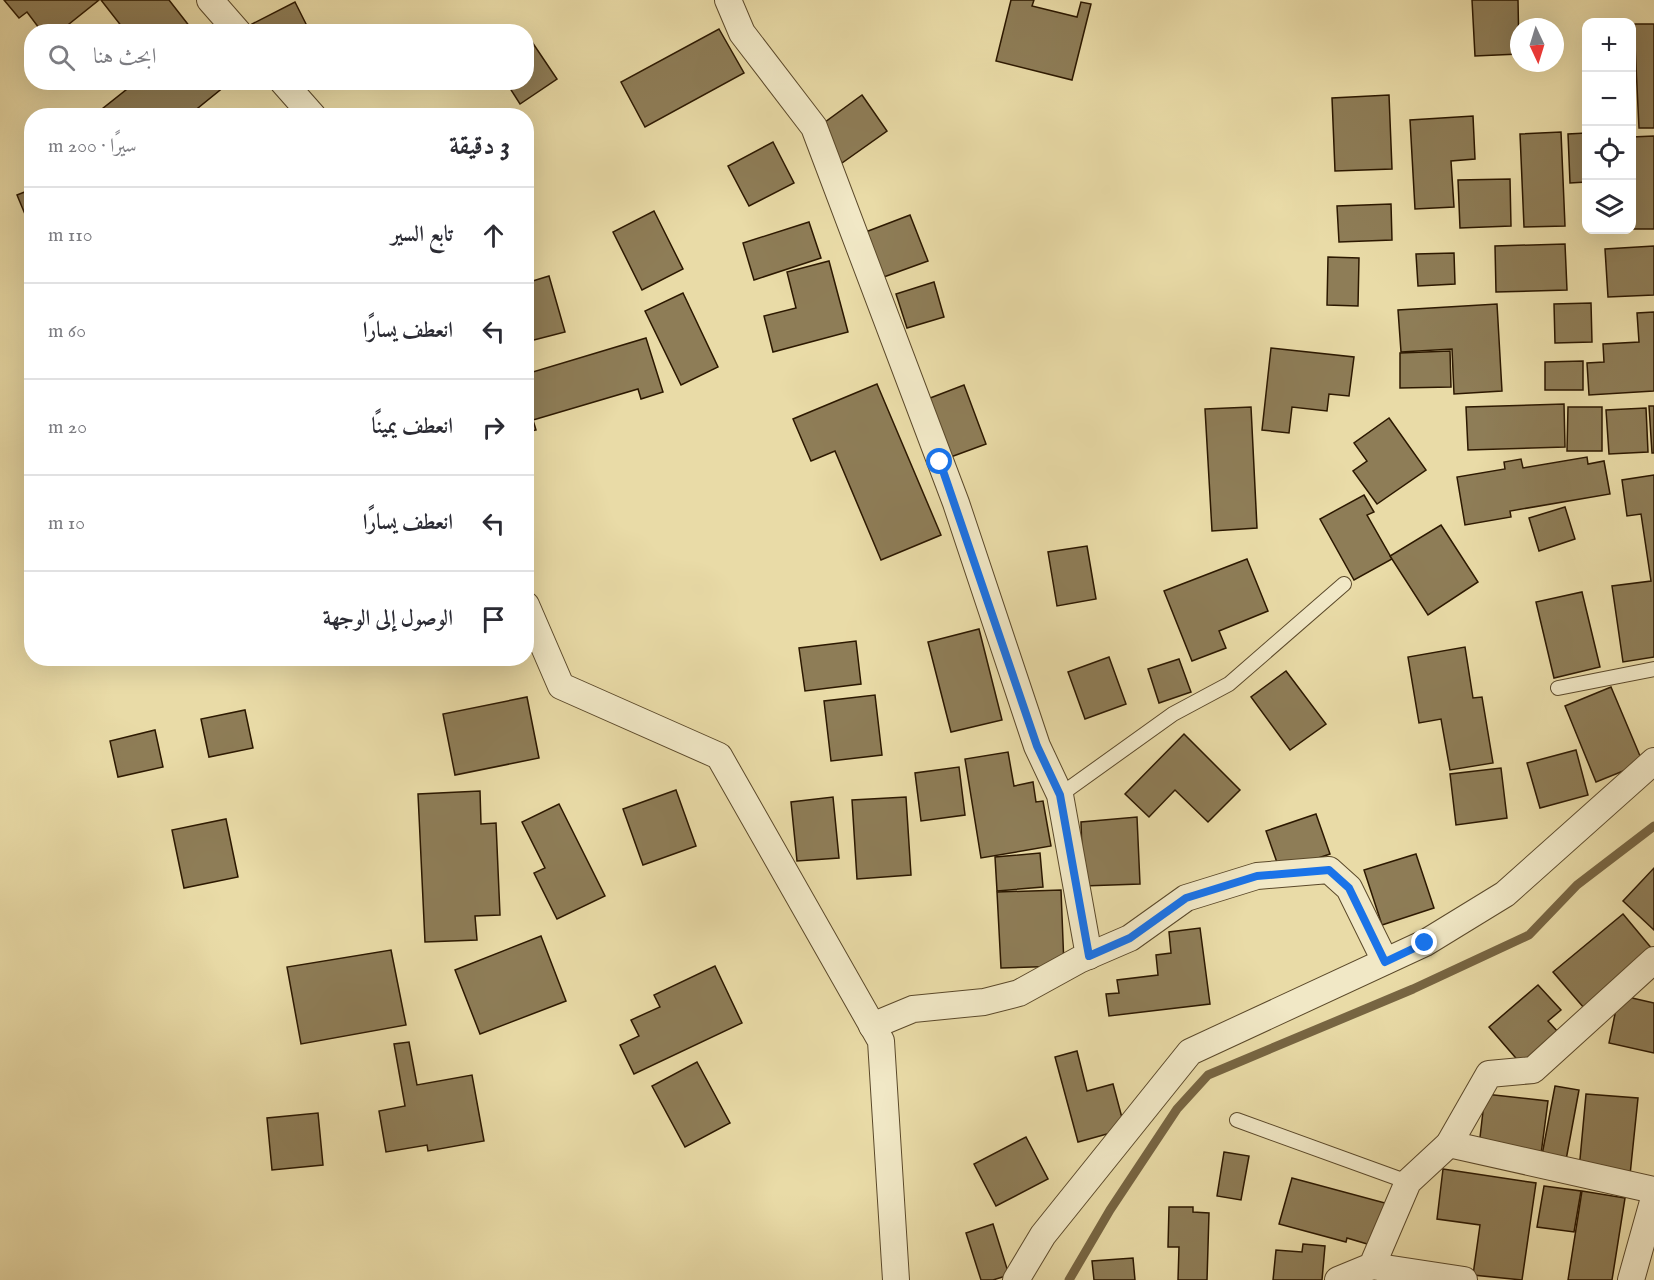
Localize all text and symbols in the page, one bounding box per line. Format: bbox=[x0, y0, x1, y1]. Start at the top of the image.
north arrow bbox=[1510, 18, 1564, 72]
map controls bbox=[1582, 18, 1636, 234]
button: + bbox=[1582, 18, 1636, 72]
search box bbox=[24, 24, 534, 90]
icon: search bbox=[45, 41, 78, 74]
text: ابحث هنا bbox=[93, 43, 156, 71]
button: − bbox=[1582, 72, 1636, 126]
button: locate bbox=[1582, 126, 1636, 180]
text: 3 دقيقة bbox=[449, 130, 510, 163]
text: سيرًا · 200 m bbox=[48, 134, 137, 159]
button: layers bbox=[1582, 180, 1636, 234]
icon: ahead bbox=[477, 219, 510, 252]
text: تابع السير bbox=[391, 221, 453, 249]
text: 110 m bbox=[48, 223, 92, 248]
icon: left bbox=[477, 315, 510, 348]
text: انعطف يسارًا bbox=[363, 317, 453, 345]
text: 60 m bbox=[48, 319, 86, 344]
icon: right bbox=[477, 411, 510, 444]
text: انعطف يمينًا bbox=[372, 413, 453, 441]
text: 20 m bbox=[48, 415, 87, 440]
route start bbox=[926, 448, 952, 474]
icon: left bbox=[477, 507, 510, 540]
text: انعطف يسارًا bbox=[363, 509, 453, 537]
text: 10 m bbox=[48, 511, 85, 536]
icon: arrive bbox=[477, 603, 510, 636]
text: الوصول إلى الوجهة bbox=[323, 605, 453, 633]
route end bbox=[1411, 929, 1437, 955]

